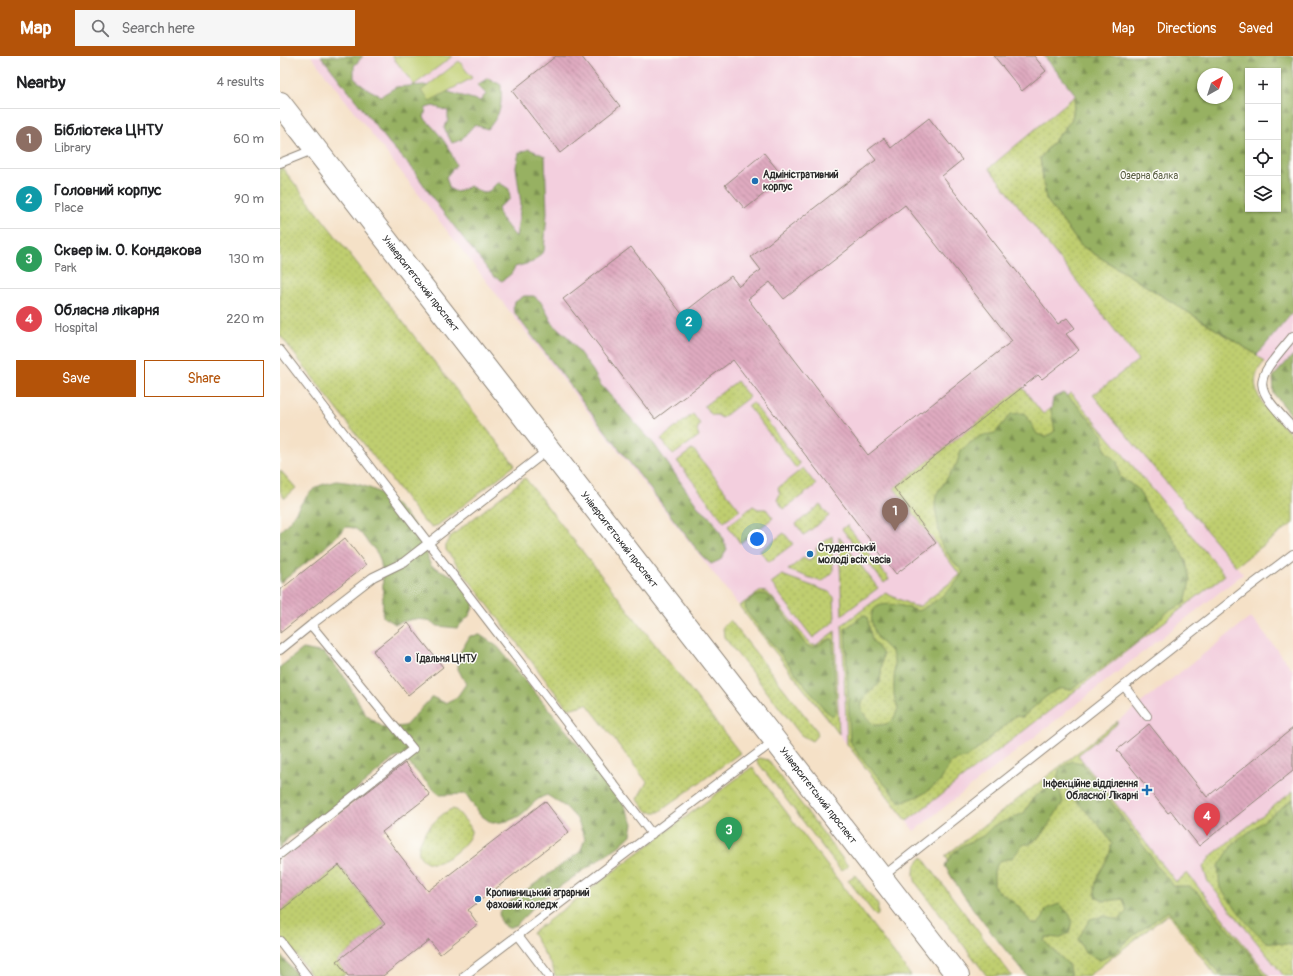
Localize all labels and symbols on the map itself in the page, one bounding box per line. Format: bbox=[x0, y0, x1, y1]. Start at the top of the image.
north arrow bbox=[1197, 68, 1233, 104]
place label: Адміністративний корпус bbox=[763, 169, 839, 193]
park label: Озерна балка bbox=[1120, 170, 1178, 182]
marker: Адміністративний корпус bbox=[750, 176, 760, 186]
street label: Університетський проспект bbox=[379, 233, 462, 334]
pin: 2 bbox=[676, 309, 702, 342]
street label: Університетський проспект bbox=[578, 489, 660, 590]
pin: 1 bbox=[882, 498, 908, 531]
your location bbox=[747, 529, 767, 549]
place label: Студентській молоді всіх часів bbox=[818, 542, 891, 566]
marker: Студентській молоді всіх часів bbox=[805, 549, 815, 559]
place label: Їдальня ЦНТУ bbox=[415, 652, 477, 665]
marker: Їдальня ЦНТУ bbox=[403, 654, 413, 664]
street label: Університетський проспект bbox=[777, 745, 859, 846]
place label: Інфекційне відділення Обласної Лікарні bbox=[1043, 778, 1138, 802]
marker: Інфекційне відділення Обласної Лікарні bbox=[1141, 784, 1153, 796]
pin: 4 bbox=[1194, 803, 1220, 836]
pin: 3 bbox=[716, 817, 742, 850]
place label: Кропивницький аграрний фаховий коледж bbox=[486, 887, 590, 911]
marker: Кропивницький аграрний фаховий коледж bbox=[473, 894, 483, 904]

